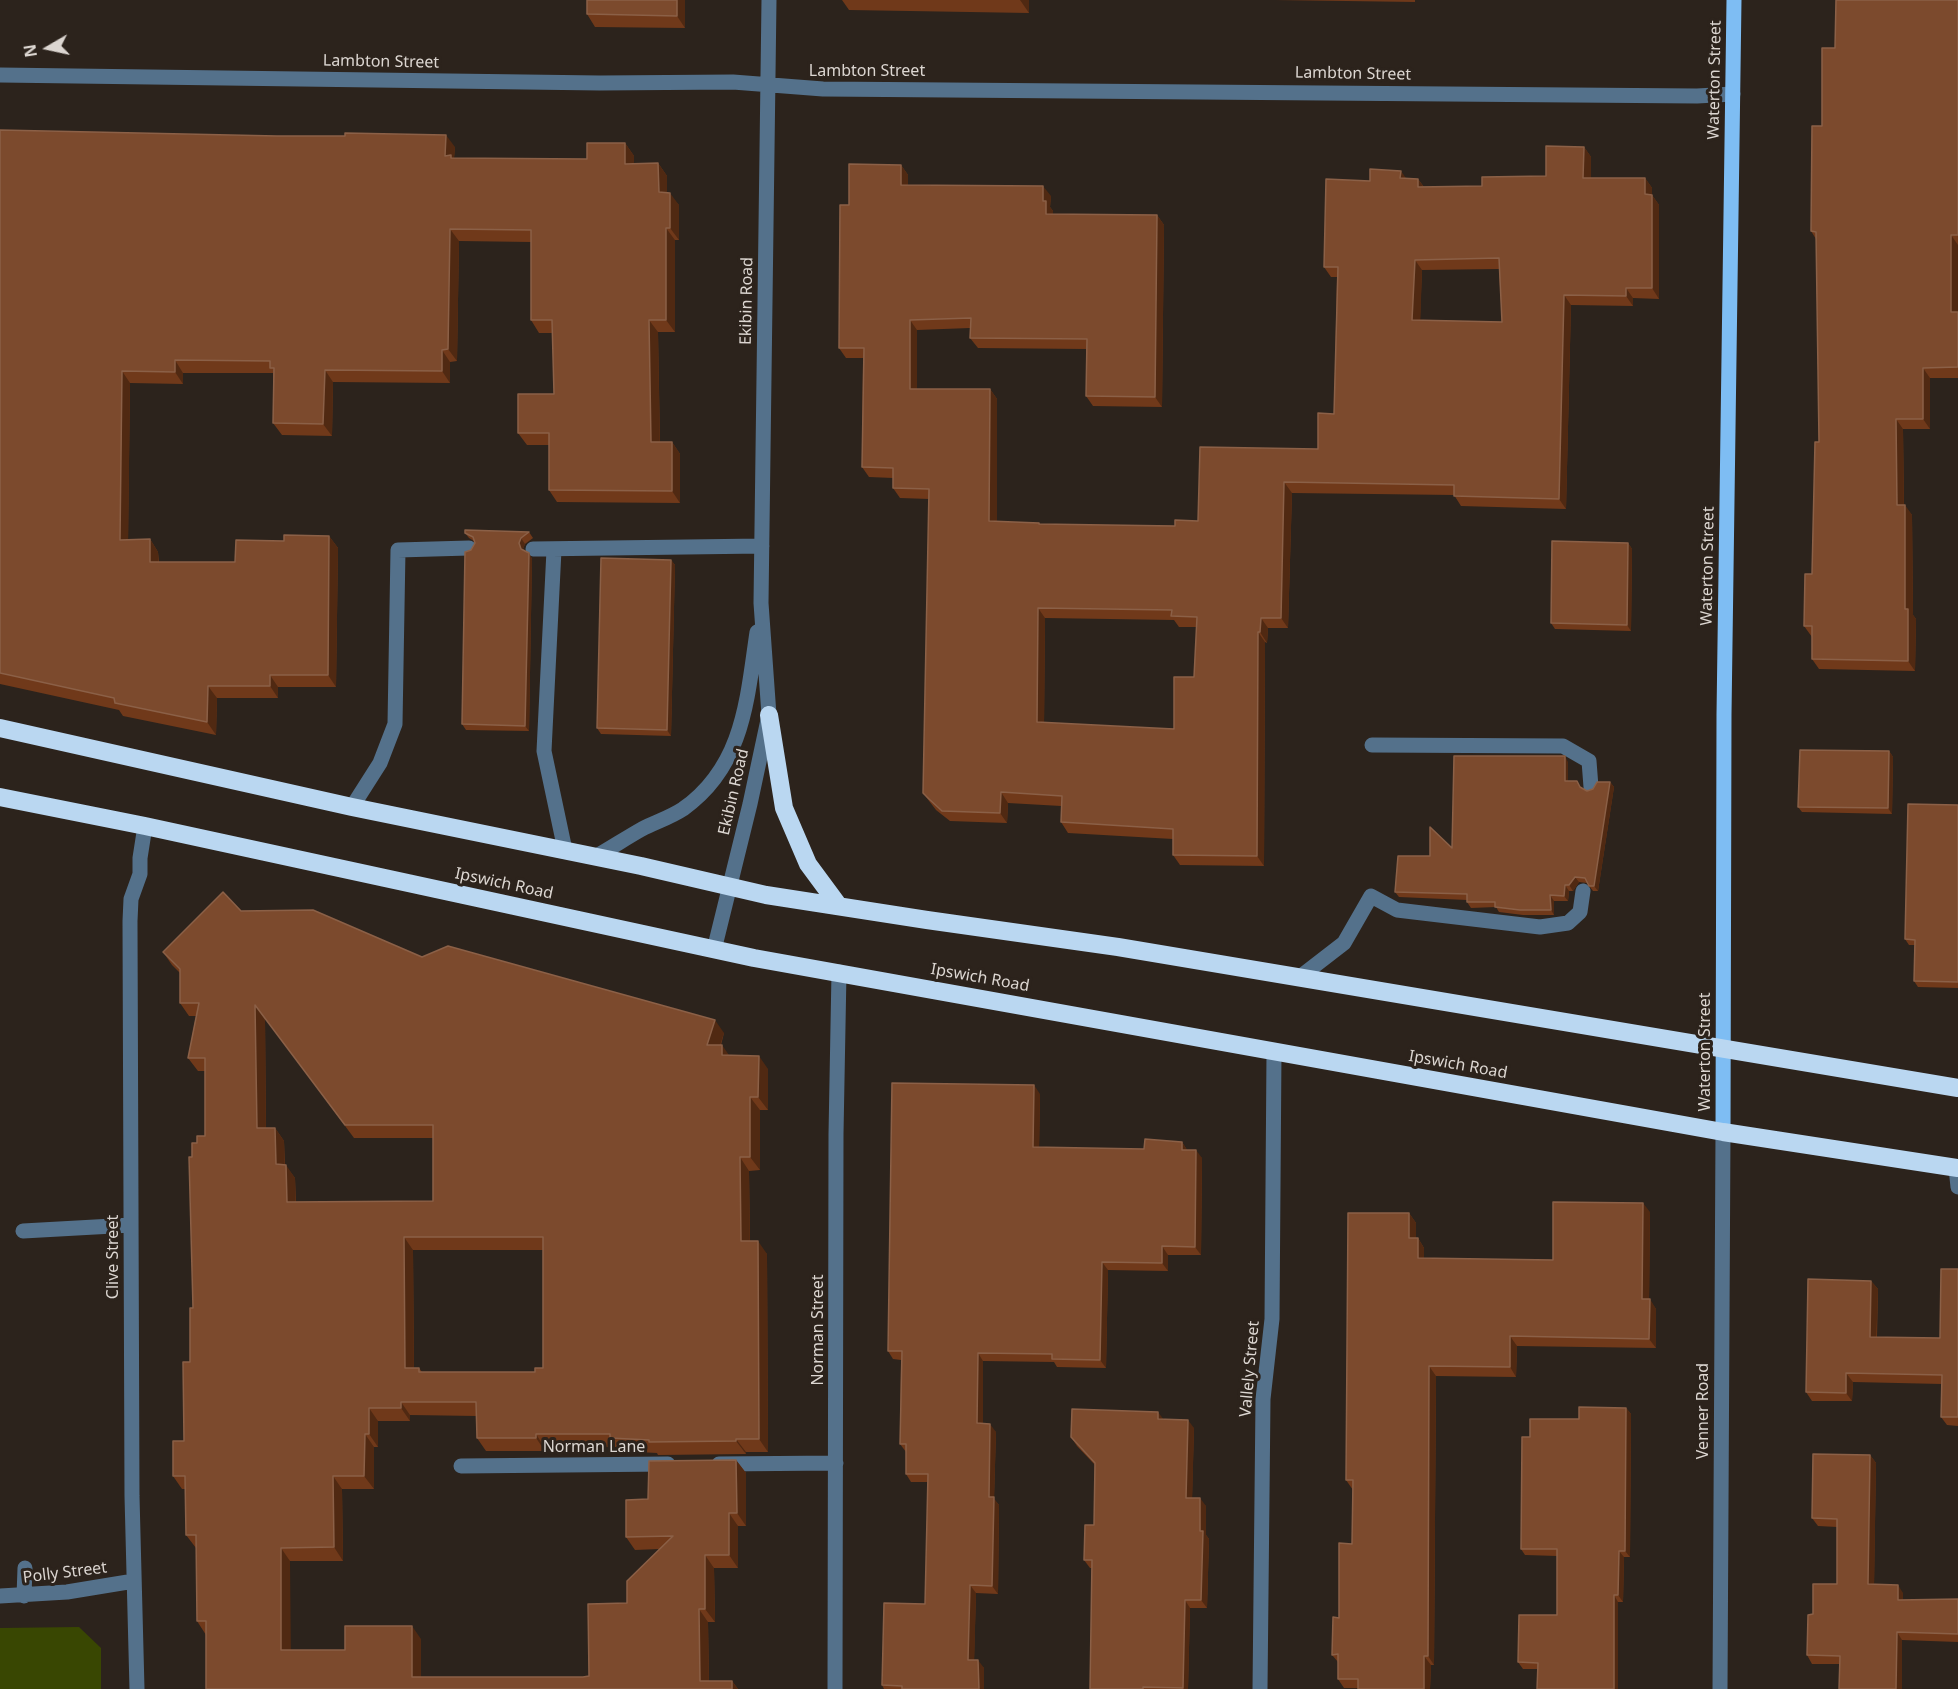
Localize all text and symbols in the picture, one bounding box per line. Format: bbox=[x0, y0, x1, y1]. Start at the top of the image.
north arrow bbox=[18, 18, 78, 78]
street label: Waterton Street bbox=[1704, 20, 1726, 140]
text: N bbox=[18, 43, 42, 59]
street label: Lambton Street bbox=[323, 51, 439, 73]
street label: Lambton Street bbox=[809, 61, 925, 81]
street label: Lambton Street bbox=[1295, 63, 1411, 85]
street label: Ekibin Road bbox=[737, 257, 757, 345]
street label: Waterton Street bbox=[1697, 506, 1719, 626]
street label: Ekibin Road bbox=[715, 747, 753, 837]
street label: Ipswich Road bbox=[453, 864, 555, 904]
street label: Ipswich Road bbox=[929, 960, 1031, 996]
street label: Waterton Street bbox=[1695, 992, 1715, 1112]
street label: Ipswich Road bbox=[1407, 1047, 1509, 1083]
street label: Clive Street bbox=[103, 1215, 123, 1299]
street label: Norman Street bbox=[808, 1274, 828, 1386]
street label: Vallely Street bbox=[1236, 1320, 1264, 1418]
street label: Venner Road bbox=[1693, 1363, 1713, 1459]
street label: Norman Lane bbox=[543, 1437, 645, 1457]
street label: Polly Street bbox=[22, 1558, 108, 1588]

